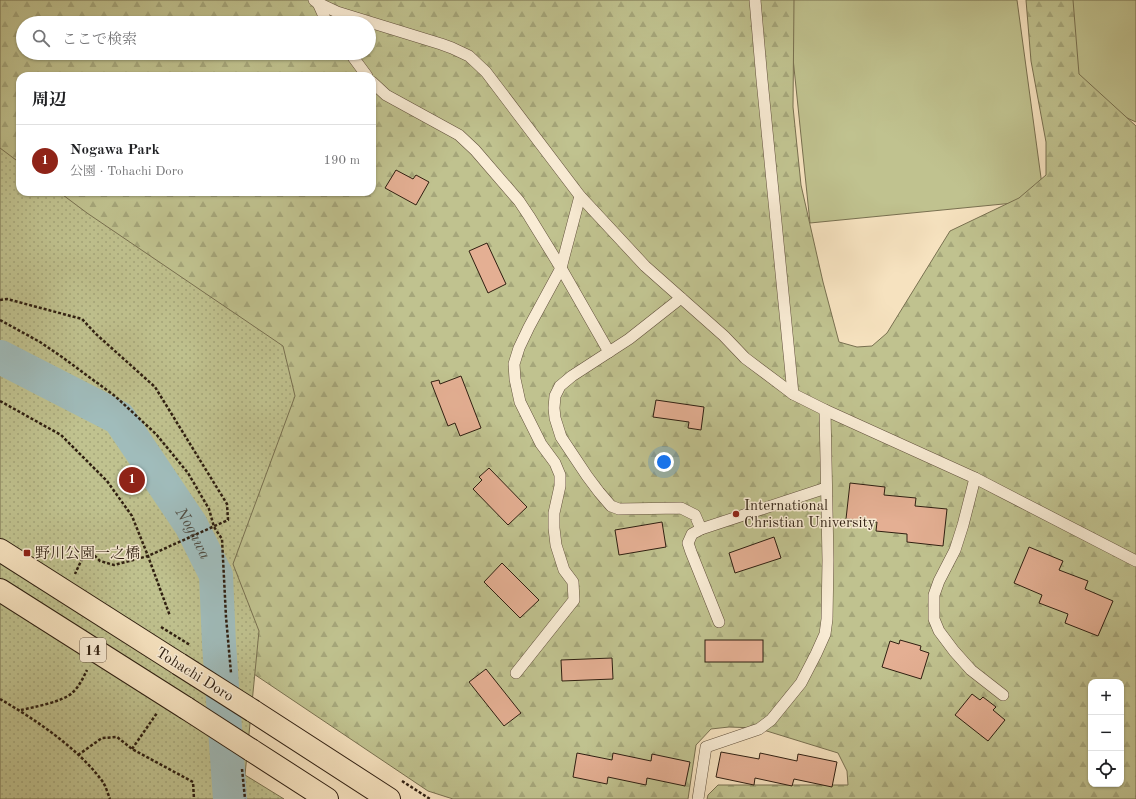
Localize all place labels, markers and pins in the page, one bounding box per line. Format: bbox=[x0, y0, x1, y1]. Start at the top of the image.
pin: 1 bbox=[119, 465, 145, 495]
place label: International Christian University bbox=[744, 499, 876, 531]
marker: International Christian University bbox=[731, 509, 741, 519]
place label: 野川公園一之橋 bbox=[35, 545, 140, 562]
marker: 野川公園一之橋 bbox=[22, 548, 32, 558]

